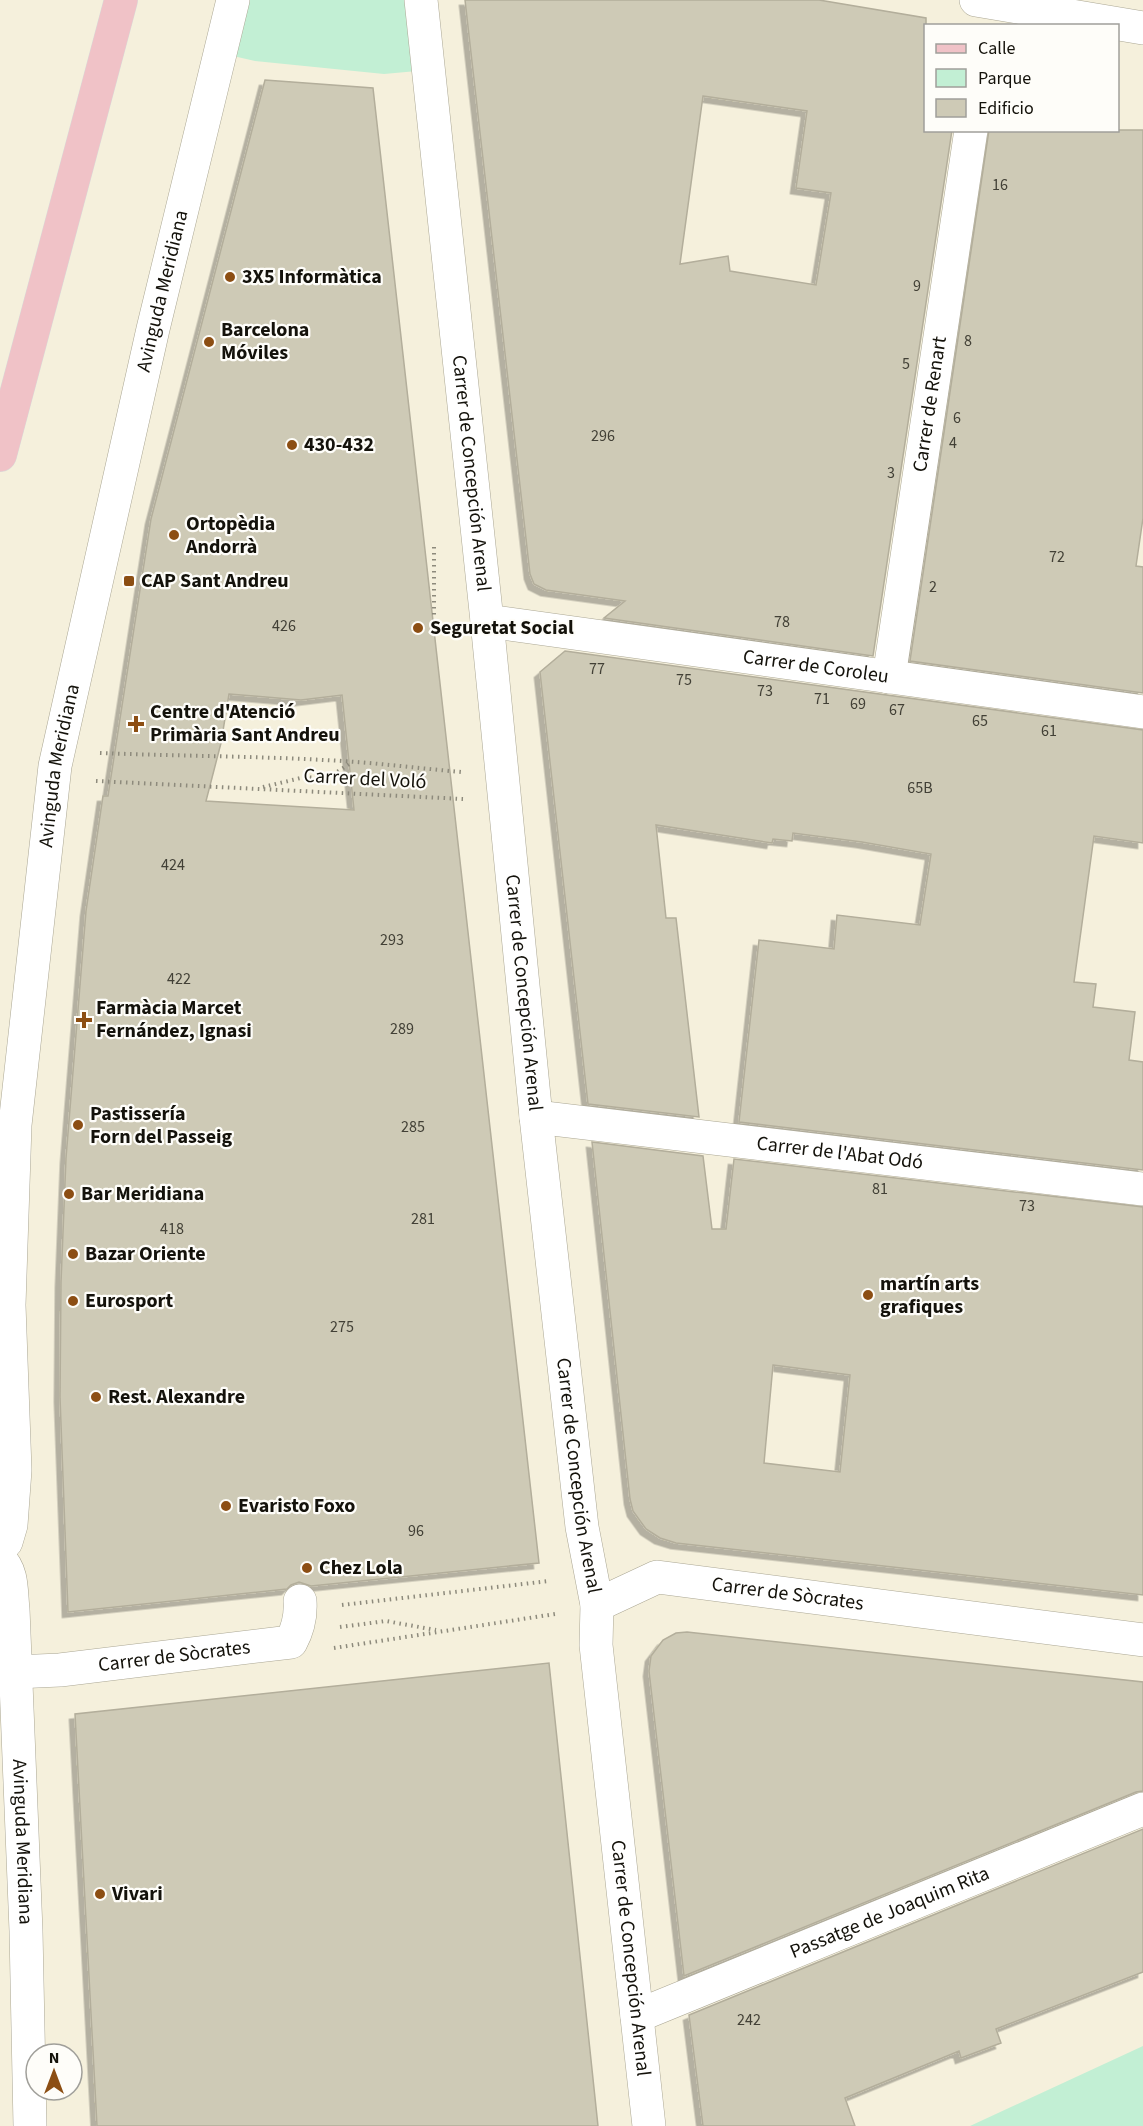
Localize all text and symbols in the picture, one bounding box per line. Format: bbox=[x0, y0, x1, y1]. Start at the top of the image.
legend bbox=[924, 24, 1119, 132]
text: Calle bbox=[978, 36, 1016, 61]
text: Parque bbox=[978, 66, 1031, 91]
text: Edificio bbox=[978, 96, 1034, 121]
house number: 16 bbox=[992, 174, 1008, 196]
street label: Avinguda Meridiana bbox=[130, 207, 195, 375]
place label: 3X5 Informàtica bbox=[242, 263, 382, 291]
marker: 3X5 Informàtica bbox=[223, 270, 237, 284]
house number: 9 bbox=[913, 275, 921, 297]
place label: Barcelona Móviles bbox=[221, 316, 309, 367]
house number: 8 bbox=[964, 330, 972, 352]
street label: Carrer de Renart bbox=[906, 334, 954, 474]
marker: Barcelona Móviles bbox=[202, 335, 216, 349]
house number: 5 bbox=[902, 353, 910, 375]
street label: Carrer de Concepción Arenal bbox=[445, 354, 498, 593]
house number: 6 bbox=[953, 407, 961, 429]
house number: 296 bbox=[591, 425, 615, 447]
place label: 430-432 bbox=[304, 431, 374, 459]
house number: 4 bbox=[949, 432, 957, 454]
marker: 430-432 bbox=[285, 438, 299, 452]
house number: 3 bbox=[887, 462, 895, 484]
place label: Ortopèdia Andorrà bbox=[185, 510, 275, 561]
marker: Ortopèdia Andorrà bbox=[167, 528, 181, 542]
house number: 72 bbox=[1049, 546, 1065, 568]
place label: CAP Sant Andreu bbox=[141, 567, 289, 595]
marker: CAP Sant Andreu bbox=[122, 574, 136, 588]
house number: 2 bbox=[929, 576, 937, 598]
house number: 78 bbox=[774, 611, 790, 633]
place label: Seguretat Social bbox=[430, 614, 574, 642]
house number: 426 bbox=[272, 615, 296, 637]
marker: Seguretat Social bbox=[411, 621, 425, 635]
street label: Carrer de Coroleu bbox=[741, 643, 891, 691]
house number: 77 bbox=[589, 658, 605, 680]
house number: 75 bbox=[676, 669, 692, 691]
house number: 73 bbox=[757, 680, 773, 702]
street label: Avinguda Meridiana bbox=[32, 681, 87, 849]
house number: 71 bbox=[814, 688, 830, 710]
house number: 69 bbox=[850, 693, 866, 715]
place label: Centre d'Atenció Primària Sant Andreu bbox=[150, 698, 340, 749]
house number: 67 bbox=[889, 699, 905, 721]
house number: 65 bbox=[972, 710, 988, 732]
marker: Centre d'Atenció Primària Sant Andreu bbox=[127, 715, 145, 733]
house number: 61 bbox=[1041, 720, 1057, 742]
street label: Carrer del Voló bbox=[303, 762, 427, 796]
house number: 65B bbox=[907, 777, 933, 799]
house number: 424 bbox=[161, 854, 185, 876]
street label: Carrer de Concepción Arenal bbox=[498, 873, 549, 1112]
house number: 293 bbox=[380, 929, 404, 951]
house number: 422 bbox=[167, 968, 191, 990]
place label: Farmàcia Marcet Fernández, Ignasi bbox=[96, 994, 252, 1045]
marker: Farmàcia Marcet Fernández, Ignasi bbox=[77, 1013, 91, 1027]
house number: 289 bbox=[390, 1018, 414, 1040]
place label: Pastissería Forn del Passeig bbox=[90, 1100, 233, 1151]
house number: 285 bbox=[401, 1116, 425, 1138]
marker: Pastissería Forn del Passeig bbox=[71, 1118, 85, 1132]
street label: Carrer de l'Abat Odó bbox=[755, 1129, 925, 1177]
house number: 81 bbox=[872, 1178, 888, 1200]
place label: Bar Meridiana bbox=[81, 1180, 204, 1208]
marker: Bar Meridiana bbox=[62, 1187, 76, 1201]
house number: 73 bbox=[1019, 1195, 1035, 1217]
house number: 281 bbox=[411, 1208, 435, 1230]
house number: 418 bbox=[160, 1218, 184, 1240]
place label: Bazar Oriente bbox=[85, 1240, 206, 1268]
marker: Bazar Oriente bbox=[66, 1247, 80, 1261]
place label: martín arts grafiques bbox=[880, 1270, 979, 1321]
place label: Eurosport bbox=[85, 1287, 173, 1315]
marker: martín arts grafiques bbox=[861, 1288, 875, 1302]
marker: Eurosport bbox=[66, 1294, 80, 1308]
house number: 275 bbox=[330, 1316, 354, 1338]
street label: Carrer de Concepción Arenal bbox=[549, 1356, 608, 1596]
place label: Rest. Alexandre bbox=[108, 1383, 245, 1411]
marker: Rest. Alexandre bbox=[89, 1390, 103, 1404]
place label: Evaristo Foxo bbox=[238, 1492, 355, 1520]
marker: Evaristo Foxo bbox=[219, 1499, 233, 1513]
house number: 96 bbox=[408, 1520, 424, 1542]
place label: Chez Lola bbox=[319, 1554, 403, 1582]
marker: Chez Lola bbox=[300, 1561, 314, 1575]
street label: Carrer de Sòcrates bbox=[710, 1570, 865, 1618]
street label: Carrer de Sòcrates bbox=[97, 1633, 252, 1679]
street label: Avinguda Meridiana bbox=[5, 1758, 40, 1925]
street label: Carrer de Concepción Arenal bbox=[604, 1839, 657, 2078]
street label: Passatge de Joaquim Rita bbox=[786, 1859, 994, 1966]
place label: Vivari bbox=[111, 1880, 163, 1908]
marker: Vivari bbox=[93, 1887, 107, 1901]
house number: 242 bbox=[737, 2009, 761, 2031]
north arrow bbox=[24, 2042, 84, 2102]
text: N bbox=[49, 2047, 59, 2069]

